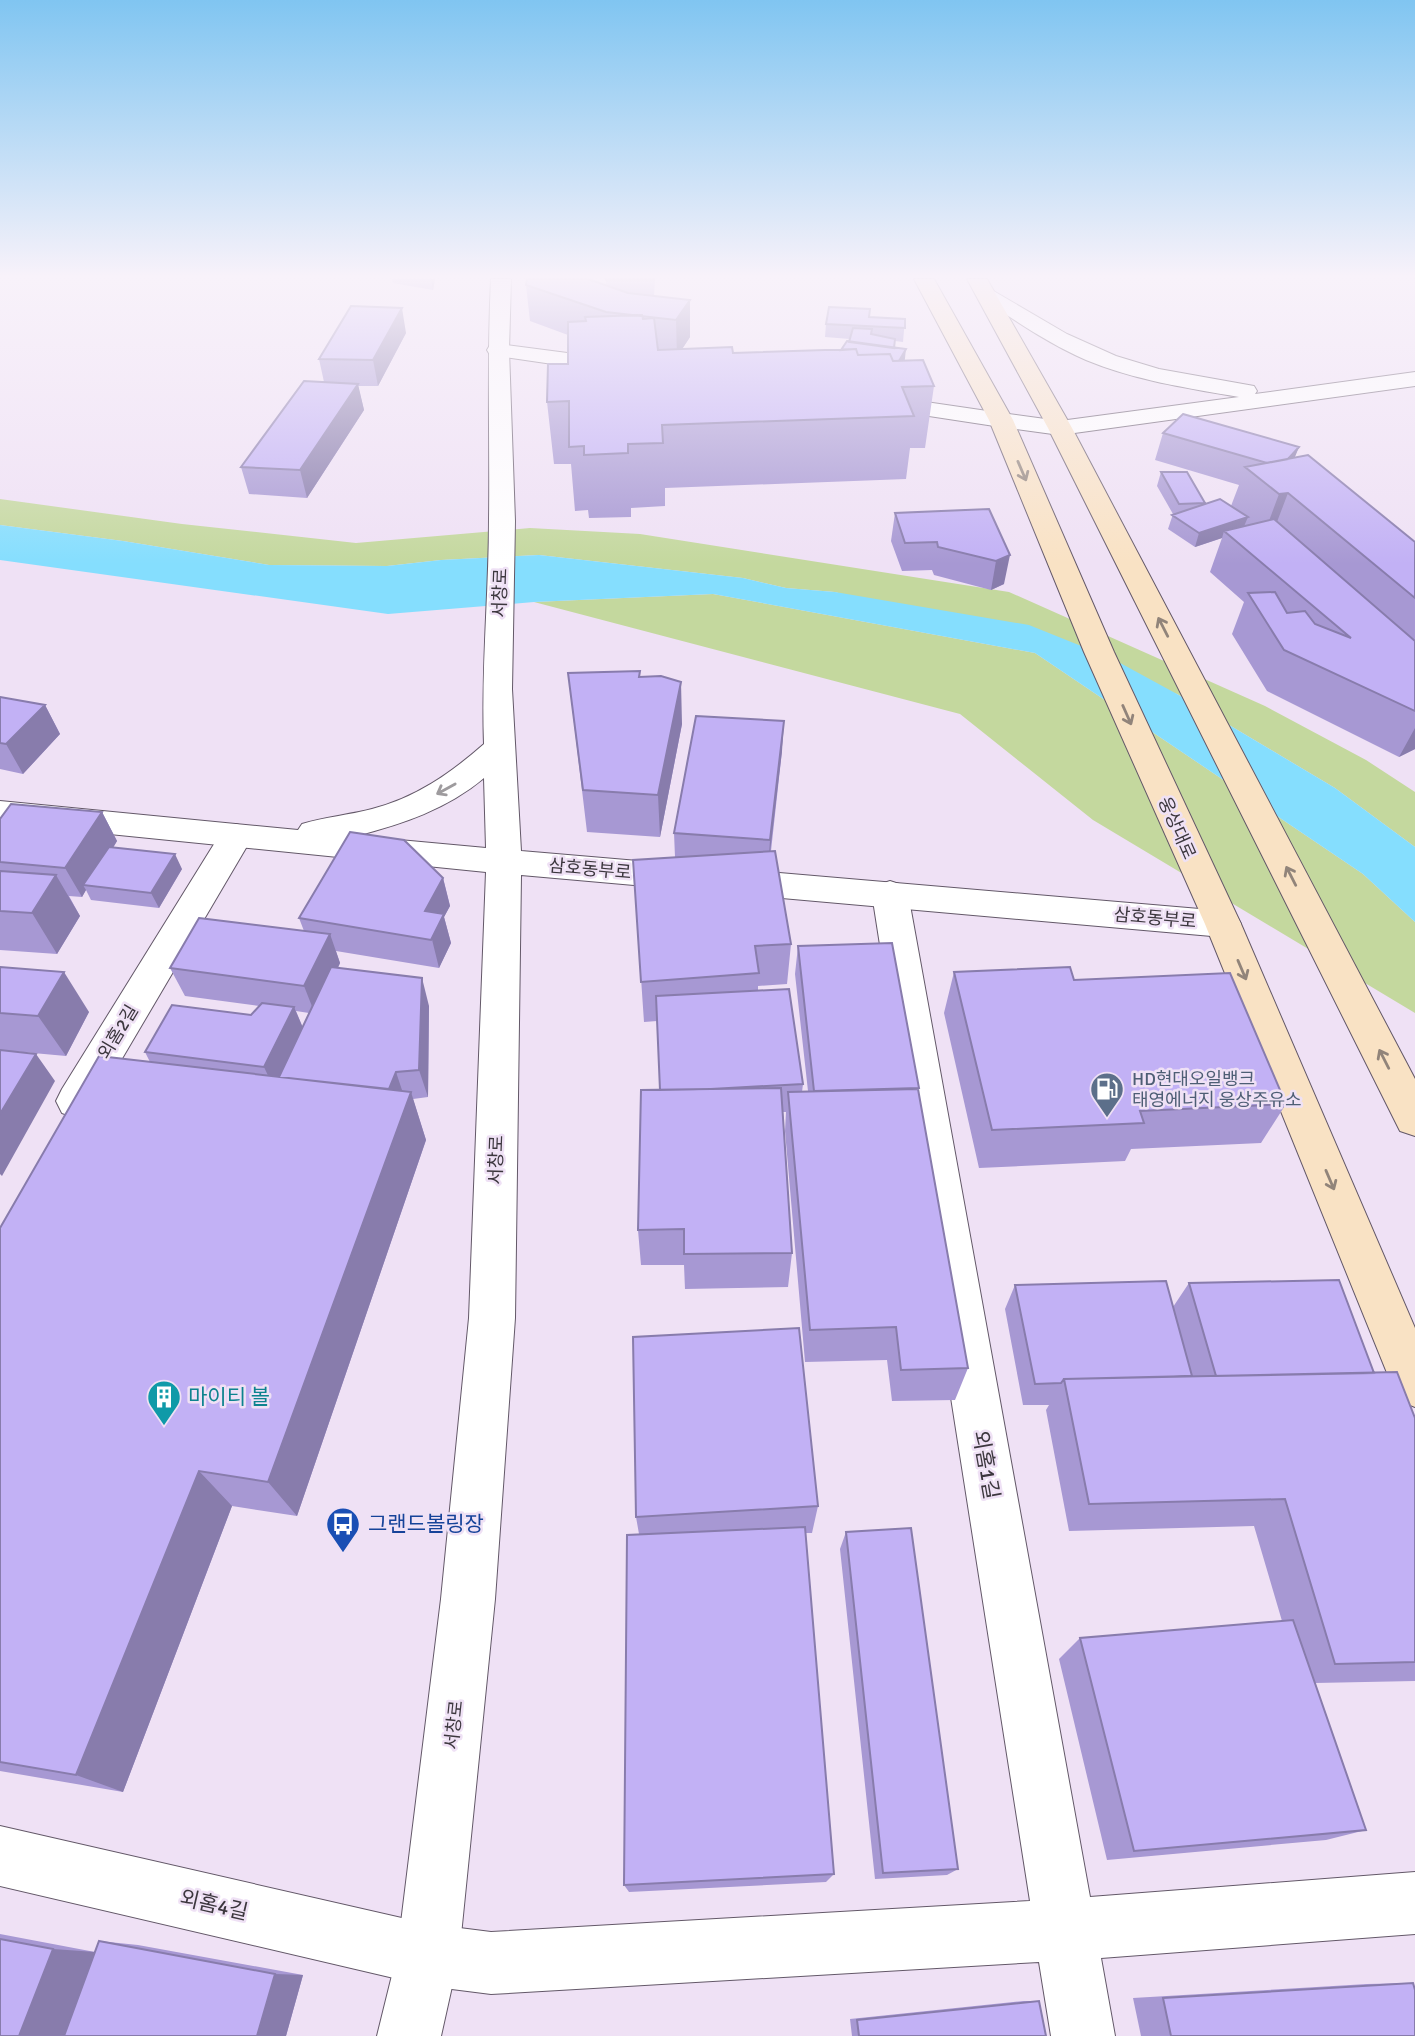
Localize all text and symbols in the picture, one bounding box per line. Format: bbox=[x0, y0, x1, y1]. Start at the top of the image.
one-way arrow bbox=[1016, 459, 1029, 481]
street label: 서창로 bbox=[488, 568, 512, 618]
one-way arrow bbox=[1156, 617, 1169, 638]
one-way arrow bbox=[1121, 704, 1134, 725]
one-way arrow bbox=[436, 783, 457, 796]
street label: 웅상대로 bbox=[1153, 793, 1201, 863]
street label: 삼호동부로 bbox=[548, 854, 632, 884]
one-way arrow bbox=[1284, 866, 1298, 886]
street label: 삼호동부로 bbox=[1113, 903, 1197, 933]
one-way arrow bbox=[1236, 959, 1249, 980]
street label: 외홈2길 bbox=[93, 1001, 143, 1063]
one-way arrow bbox=[1377, 1049, 1391, 1069]
place label: HD현대오일뱅크 태영에너지 웅상주유소 bbox=[1132, 1068, 1302, 1111]
fuel station icon: HD현대오일뱅크 태영에너지 웅상주유소 bbox=[1088, 1070, 1126, 1119]
street label: 서창로 bbox=[484, 1135, 508, 1185]
one-way arrow bbox=[1324, 1169, 1337, 1190]
building icon: 마이티 볼 bbox=[145, 1378, 183, 1427]
place label: 마이티 볼 bbox=[188, 1384, 270, 1410]
street label: 외홈1길 bbox=[967, 1429, 1005, 1501]
bus stop icon: 그랜드볼링장 bbox=[324, 1505, 362, 1554]
place label: 그랜드볼링장 bbox=[368, 1511, 484, 1537]
street label: 서창로 bbox=[440, 1699, 468, 1751]
street label: 외홈4길 bbox=[177, 1885, 251, 1925]

